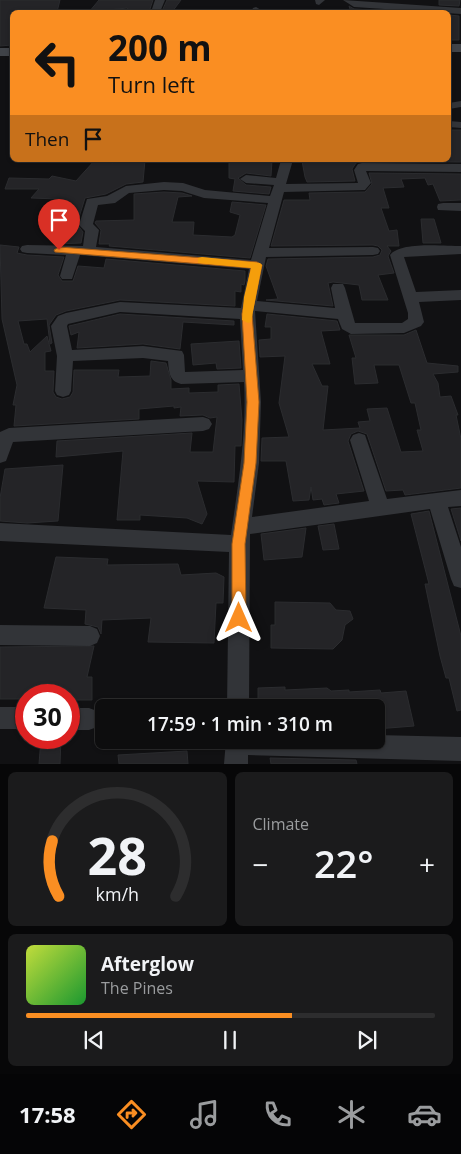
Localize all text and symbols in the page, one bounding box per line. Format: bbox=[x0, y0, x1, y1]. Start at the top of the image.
text: 200 m bbox=[108, 24, 212, 71]
icon: left bbox=[25, 30, 90, 95]
text: Turn left bbox=[108, 69, 195, 99]
icon: arrive bbox=[79, 125, 107, 153]
text: Then bbox=[25, 126, 69, 152]
pin bbox=[38, 199, 80, 250]
icon: arrive bbox=[45, 206, 73, 234]
position arrow bbox=[212, 591, 264, 643]
speed limit sign: 30 bbox=[15, 684, 80, 749]
text: 17:59 · 1 min · 310 m bbox=[147, 711, 333, 737]
text: Climate bbox=[253, 813, 309, 835]
text: 28 bbox=[88, 819, 147, 890]
text: 22° bbox=[314, 837, 374, 889]
text: − bbox=[253, 845, 269, 883]
text: + bbox=[419, 845, 435, 883]
text: km/h bbox=[96, 882, 139, 906]
text: Afterglow bbox=[101, 951, 194, 977]
text: The Pines bbox=[101, 977, 173, 999]
icon: previous bbox=[80, 1026, 108, 1054]
icon: pause bbox=[216, 1026, 244, 1054]
icon: next bbox=[353, 1026, 381, 1054]
icon: directions bbox=[114, 1097, 149, 1132]
icon: music bbox=[187, 1097, 222, 1132]
icon: phone bbox=[260, 1097, 295, 1132]
icon: climate bbox=[334, 1097, 369, 1132]
icon: car bbox=[407, 1097, 442, 1132]
text: 17:58 bbox=[19, 1099, 76, 1129]

